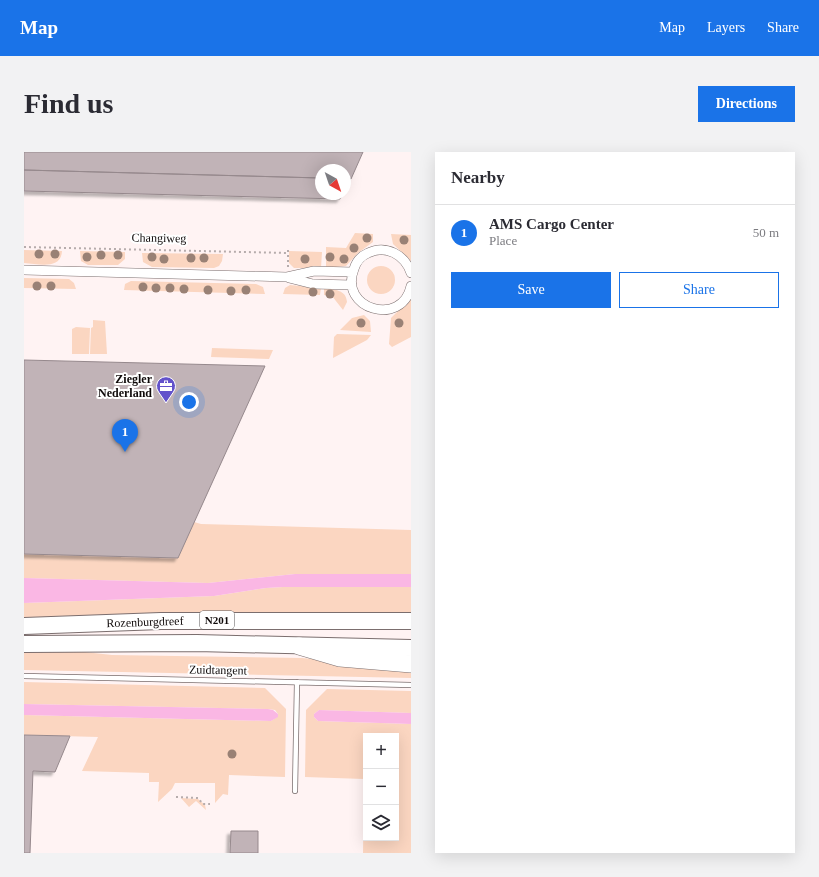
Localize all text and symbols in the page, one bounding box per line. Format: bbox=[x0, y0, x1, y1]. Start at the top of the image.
text: Map bbox=[20, 17, 58, 38]
text: Map bbox=[659, 20, 685, 35]
text: Layers bbox=[707, 20, 745, 35]
text: Share bbox=[767, 20, 799, 35]
button: Directions bbox=[698, 86, 795, 122]
text: Find us bbox=[24, 88, 114, 119]
north arrow bbox=[315, 164, 351, 200]
text: Nearby bbox=[451, 168, 505, 187]
text: AMS Cargo Center bbox=[489, 216, 614, 232]
text: 1 bbox=[461, 225, 467, 240]
text: 50 m bbox=[753, 225, 779, 240]
street label: Changiweg bbox=[132, 231, 186, 245]
text: Place bbox=[489, 233, 517, 248]
button: Save bbox=[451, 272, 611, 308]
button: Share bbox=[619, 272, 779, 308]
place label: Ziegler Nederland bbox=[98, 372, 153, 400]
office icon: Ziegler Nederland bbox=[155, 375, 177, 403]
your location bbox=[179, 392, 199, 412]
pin: 1 bbox=[112, 419, 138, 452]
road number: N201 bbox=[200, 611, 234, 629]
street label: Rozenburgdreef bbox=[106, 614, 184, 630]
street label: Zuidtangent bbox=[189, 662, 248, 678]
map controls bbox=[363, 733, 399, 841]
button: + bbox=[363, 733, 399, 769]
button: − bbox=[363, 769, 399, 805]
button: layers bbox=[363, 805, 399, 841]

